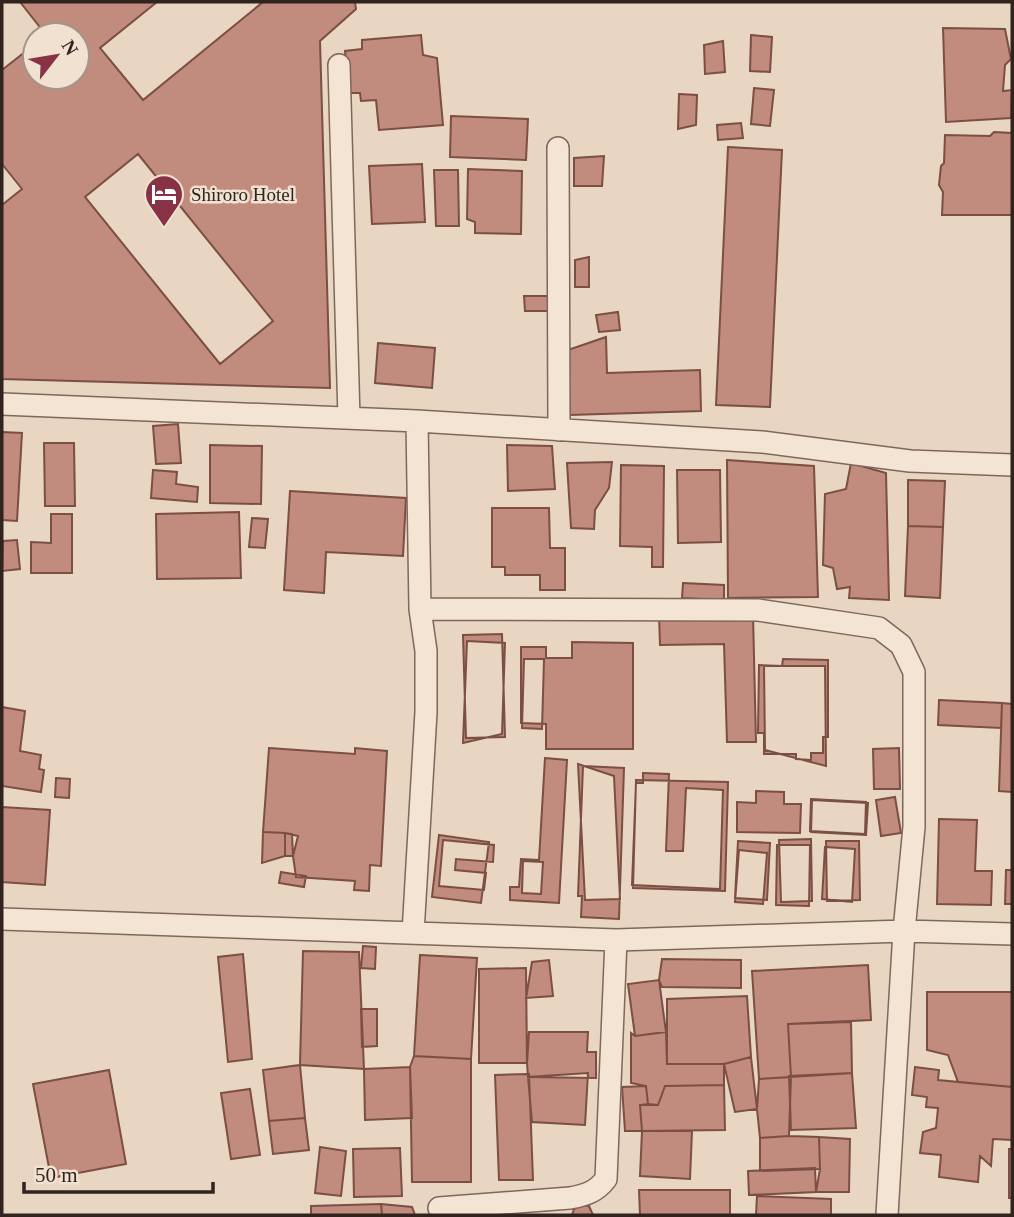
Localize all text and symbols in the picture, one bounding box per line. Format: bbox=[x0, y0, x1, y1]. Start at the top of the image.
north arrow bbox=[21, 21, 91, 91]
text: N bbox=[58, 36, 83, 59]
hotel icon: Shiroro Hotel bbox=[143, 173, 185, 228]
place label: Shiroro Hotel bbox=[191, 184, 295, 205]
scale bar bbox=[24, 1150, 214, 1194]
text: 50 m bbox=[35, 1163, 78, 1187]

